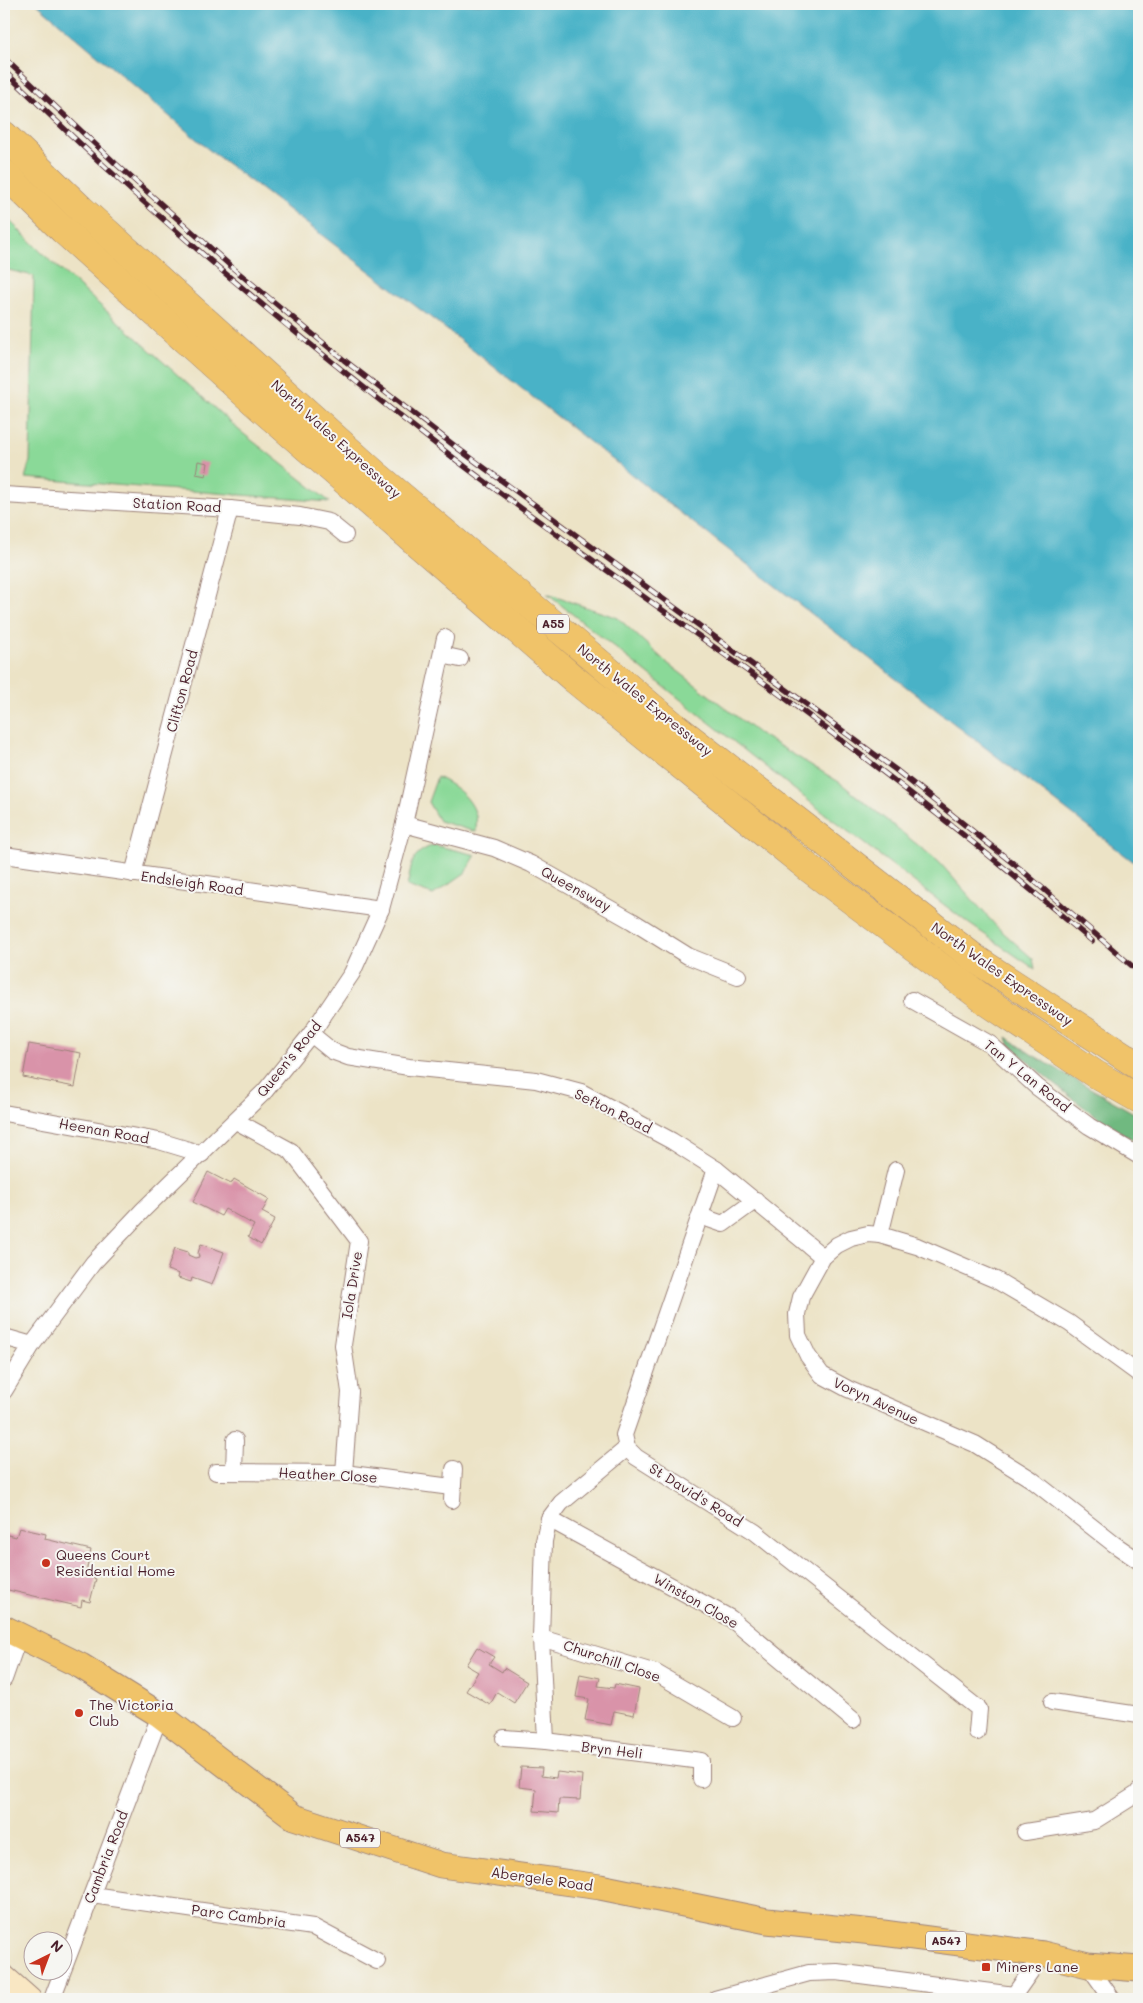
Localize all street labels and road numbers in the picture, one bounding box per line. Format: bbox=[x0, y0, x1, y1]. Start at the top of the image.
street label: North Wales Expressway bbox=[267, 375, 405, 502]
street label: Station Road bbox=[132, 493, 222, 516]
road number: A55 bbox=[537, 614, 569, 634]
street label: North Wales Expressway bbox=[574, 639, 717, 760]
street label: Clifton Road bbox=[161, 647, 202, 734]
street label: Queensway bbox=[538, 861, 615, 916]
street label: Endsleigh Road bbox=[140, 866, 245, 899]
street label: North Wales Expressway bbox=[928, 917, 1077, 1030]
street label: Queen's Road bbox=[252, 1017, 325, 1101]
street label: Tan Y Lan Road bbox=[980, 1035, 1074, 1116]
street label: Sefton Road bbox=[571, 1084, 655, 1137]
street label: Heenan Road bbox=[58, 1113, 151, 1148]
street label: Iola Drive bbox=[337, 1250, 366, 1320]
street label: Voryn Avenue bbox=[830, 1372, 922, 1429]
street label: St David's Road bbox=[646, 1458, 747, 1531]
street label: Heather Close bbox=[278, 1462, 378, 1487]
street label: Winston Close bbox=[650, 1569, 742, 1633]
street label: Churchill Close bbox=[561, 1635, 663, 1686]
street label: Bryn Heli bbox=[580, 1736, 644, 1763]
street label: Cambria Road bbox=[79, 1807, 132, 1906]
road number: A547 bbox=[340, 1829, 380, 1848]
street label: Abergele Road bbox=[490, 1862, 594, 1895]
street label: Parc Cambria bbox=[190, 1899, 288, 1932]
road number: A547 bbox=[926, 1932, 966, 1950]

